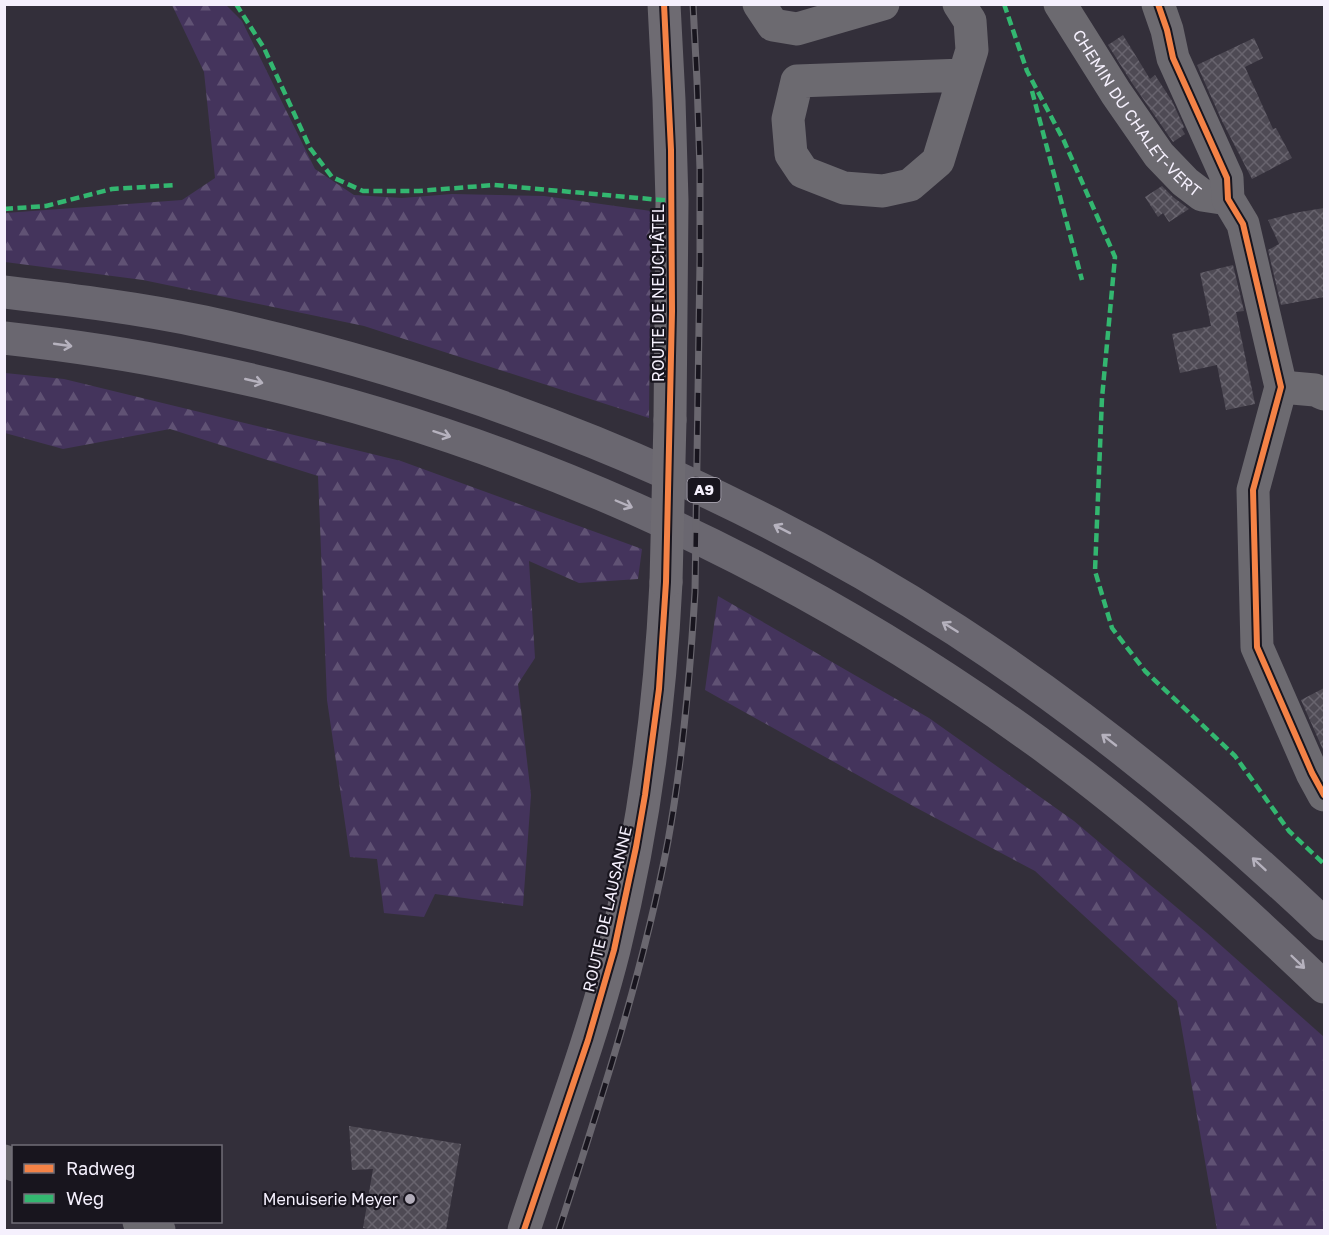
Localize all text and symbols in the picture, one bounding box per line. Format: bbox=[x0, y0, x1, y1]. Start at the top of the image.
street label: CHEMIN DU CHALET-VERT bbox=[1069, 26, 1205, 201]
street label: ROUTE DE NEUCHÂTEL bbox=[648, 204, 668, 382]
one-way arrow bbox=[52, 340, 72, 351]
one-way arrow bbox=[244, 376, 263, 387]
one-way arrow bbox=[432, 429, 451, 440]
road number: A9 bbox=[688, 478, 720, 502]
one-way arrow bbox=[614, 498, 632, 510]
one-way arrow bbox=[773, 523, 791, 534]
one-way arrow bbox=[942, 620, 959, 632]
one-way arrow bbox=[1101, 733, 1117, 746]
street label: ROUTE DE LAUSANNE bbox=[578, 824, 636, 994]
one-way arrow bbox=[1252, 857, 1267, 871]
one-way arrow bbox=[1290, 955, 1305, 969]
legend bbox=[12, 1145, 222, 1223]
text: Radweg bbox=[66, 1157, 135, 1179]
text: Weg bbox=[66, 1187, 104, 1209]
place label: Menuiserie Meyer bbox=[263, 1189, 398, 1209]
marker: Menuiserie Meyer bbox=[403, 1192, 417, 1206]

